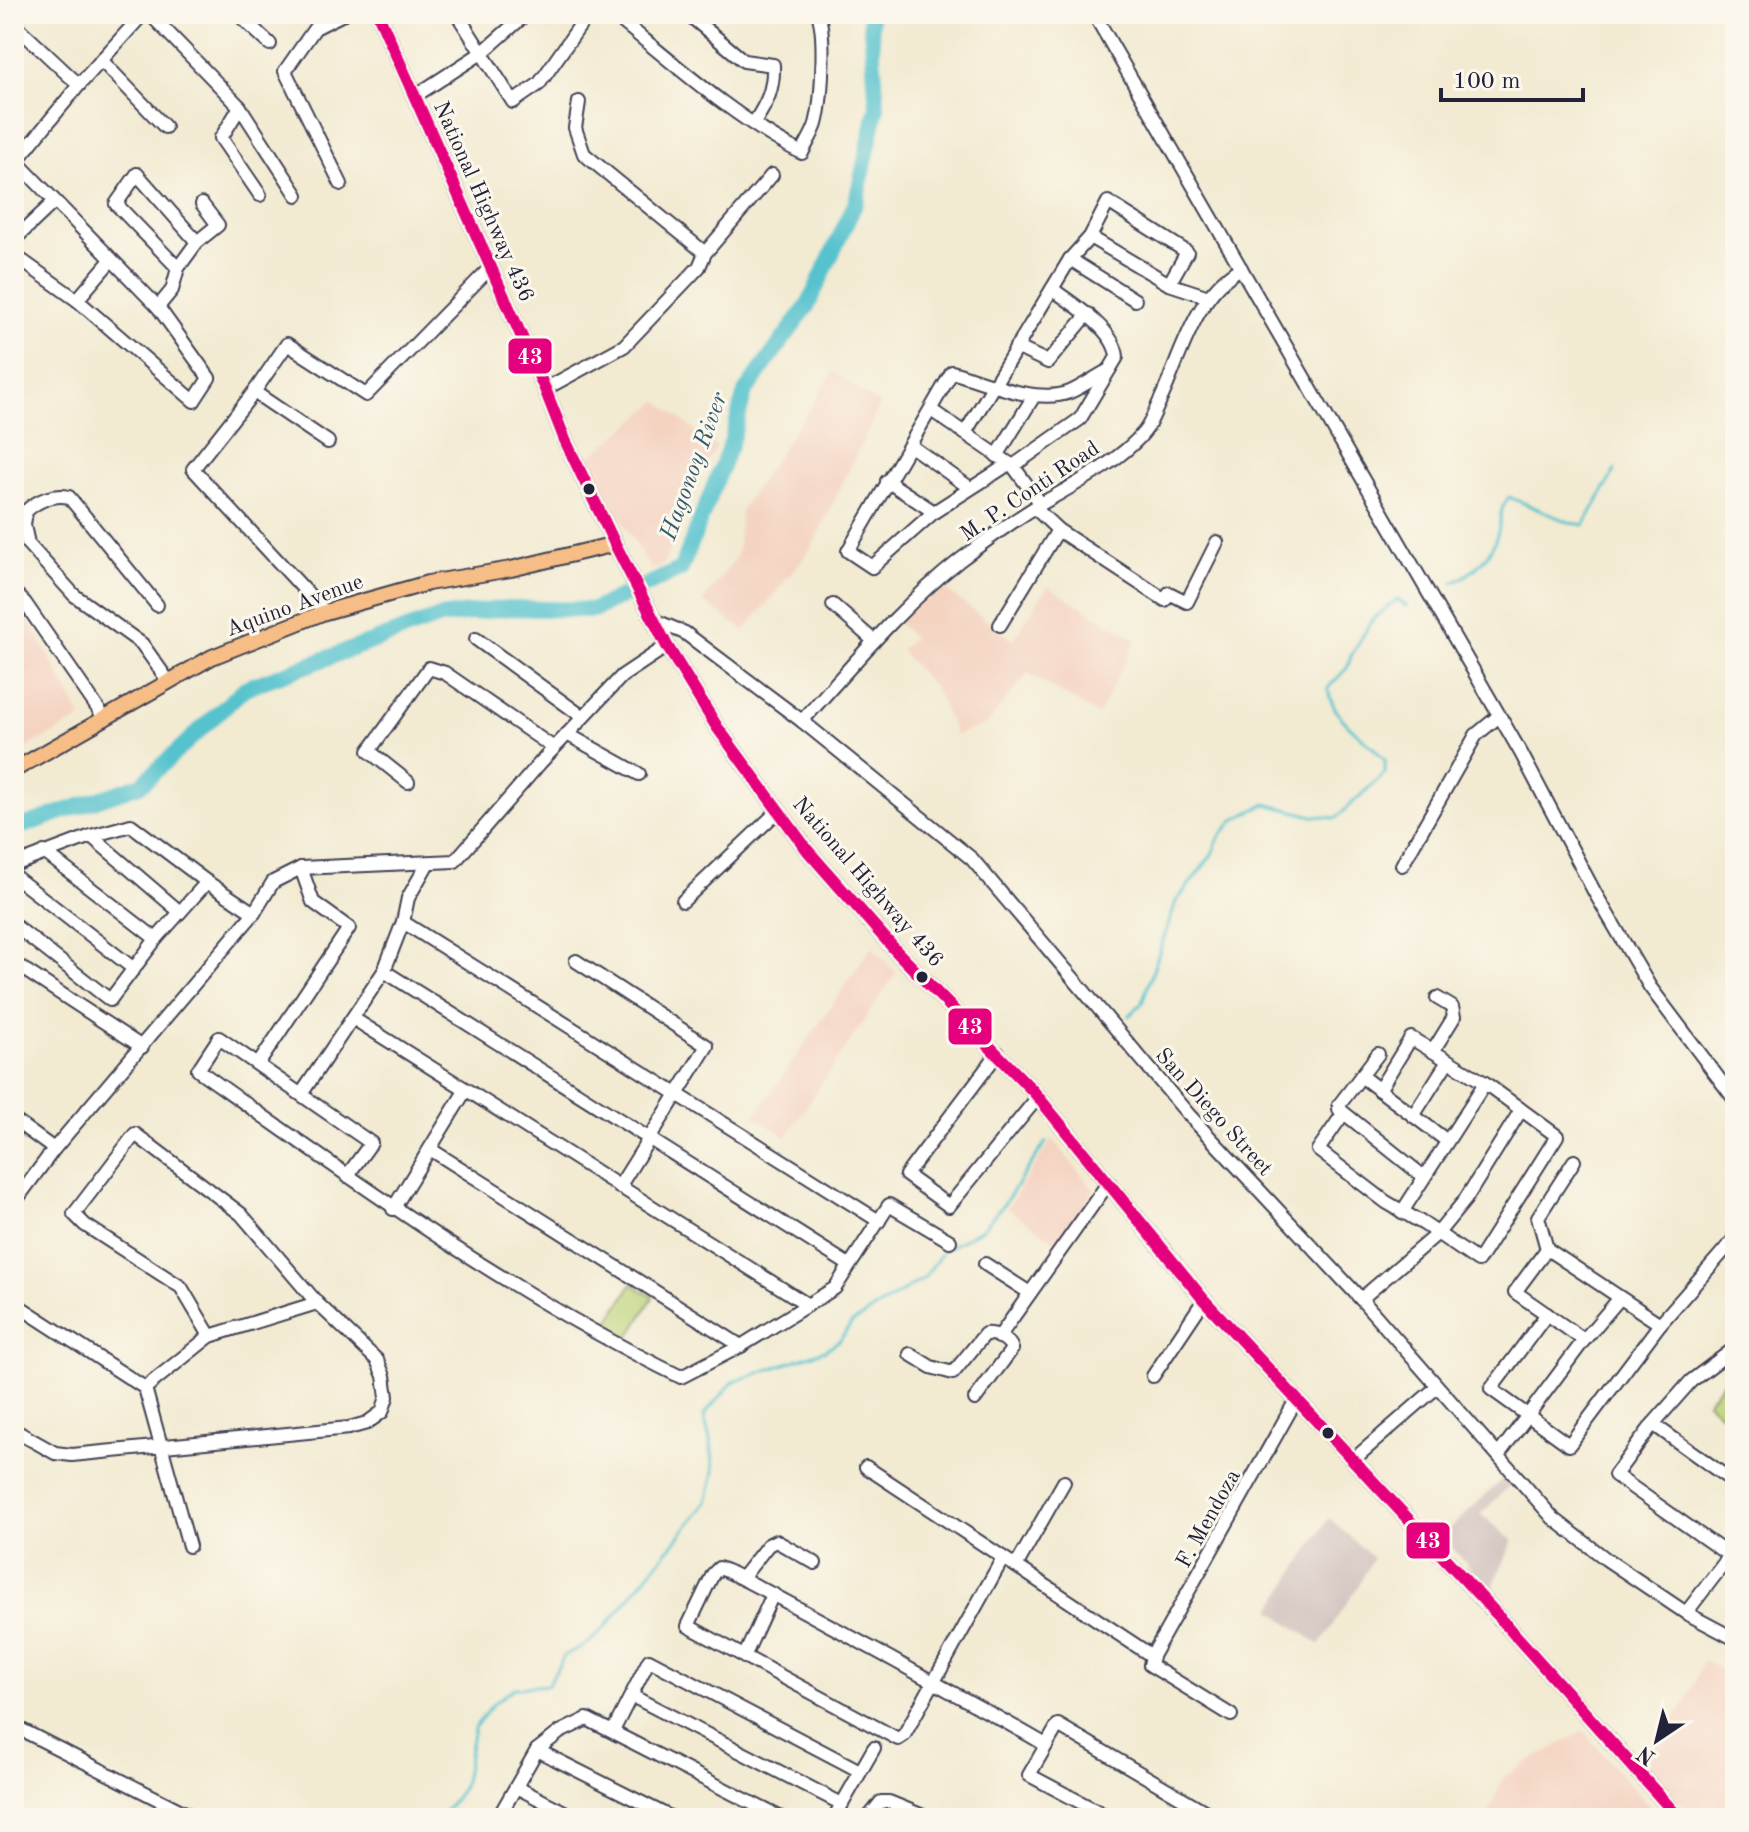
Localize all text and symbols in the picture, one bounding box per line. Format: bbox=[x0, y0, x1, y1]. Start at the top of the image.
scale bar bbox=[1441, 52, 1583, 102]
text: 100 m bbox=[1453, 70, 1521, 94]
street label: National Highway 436 bbox=[429, 98, 537, 306]
line badge: 43 bbox=[507, 337, 553, 375]
text: 43 bbox=[517, 347, 543, 369]
water label: Hagonoy River bbox=[657, 389, 733, 545]
street label: M. P. Conti Road bbox=[957, 437, 1104, 546]
unlabelled marker bbox=[581, 481, 597, 497]
street label: Aquino Avenue bbox=[223, 571, 366, 641]
street label: National Highway 436 bbox=[788, 793, 947, 972]
unlabelled marker bbox=[914, 969, 930, 985]
line badge: 43 bbox=[947, 1007, 993, 1046]
text: 43 bbox=[957, 1017, 983, 1039]
street label: San Diego Street bbox=[1151, 1044, 1276, 1180]
unlabelled marker bbox=[1320, 1425, 1336, 1441]
street label: F. Mendoza bbox=[1173, 1466, 1245, 1572]
line badge: 43 bbox=[1405, 1521, 1451, 1560]
text: 43 bbox=[1415, 1531, 1441, 1553]
north arrow bbox=[1617, 1700, 1697, 1780]
text: N bbox=[1633, 1741, 1660, 1769]

